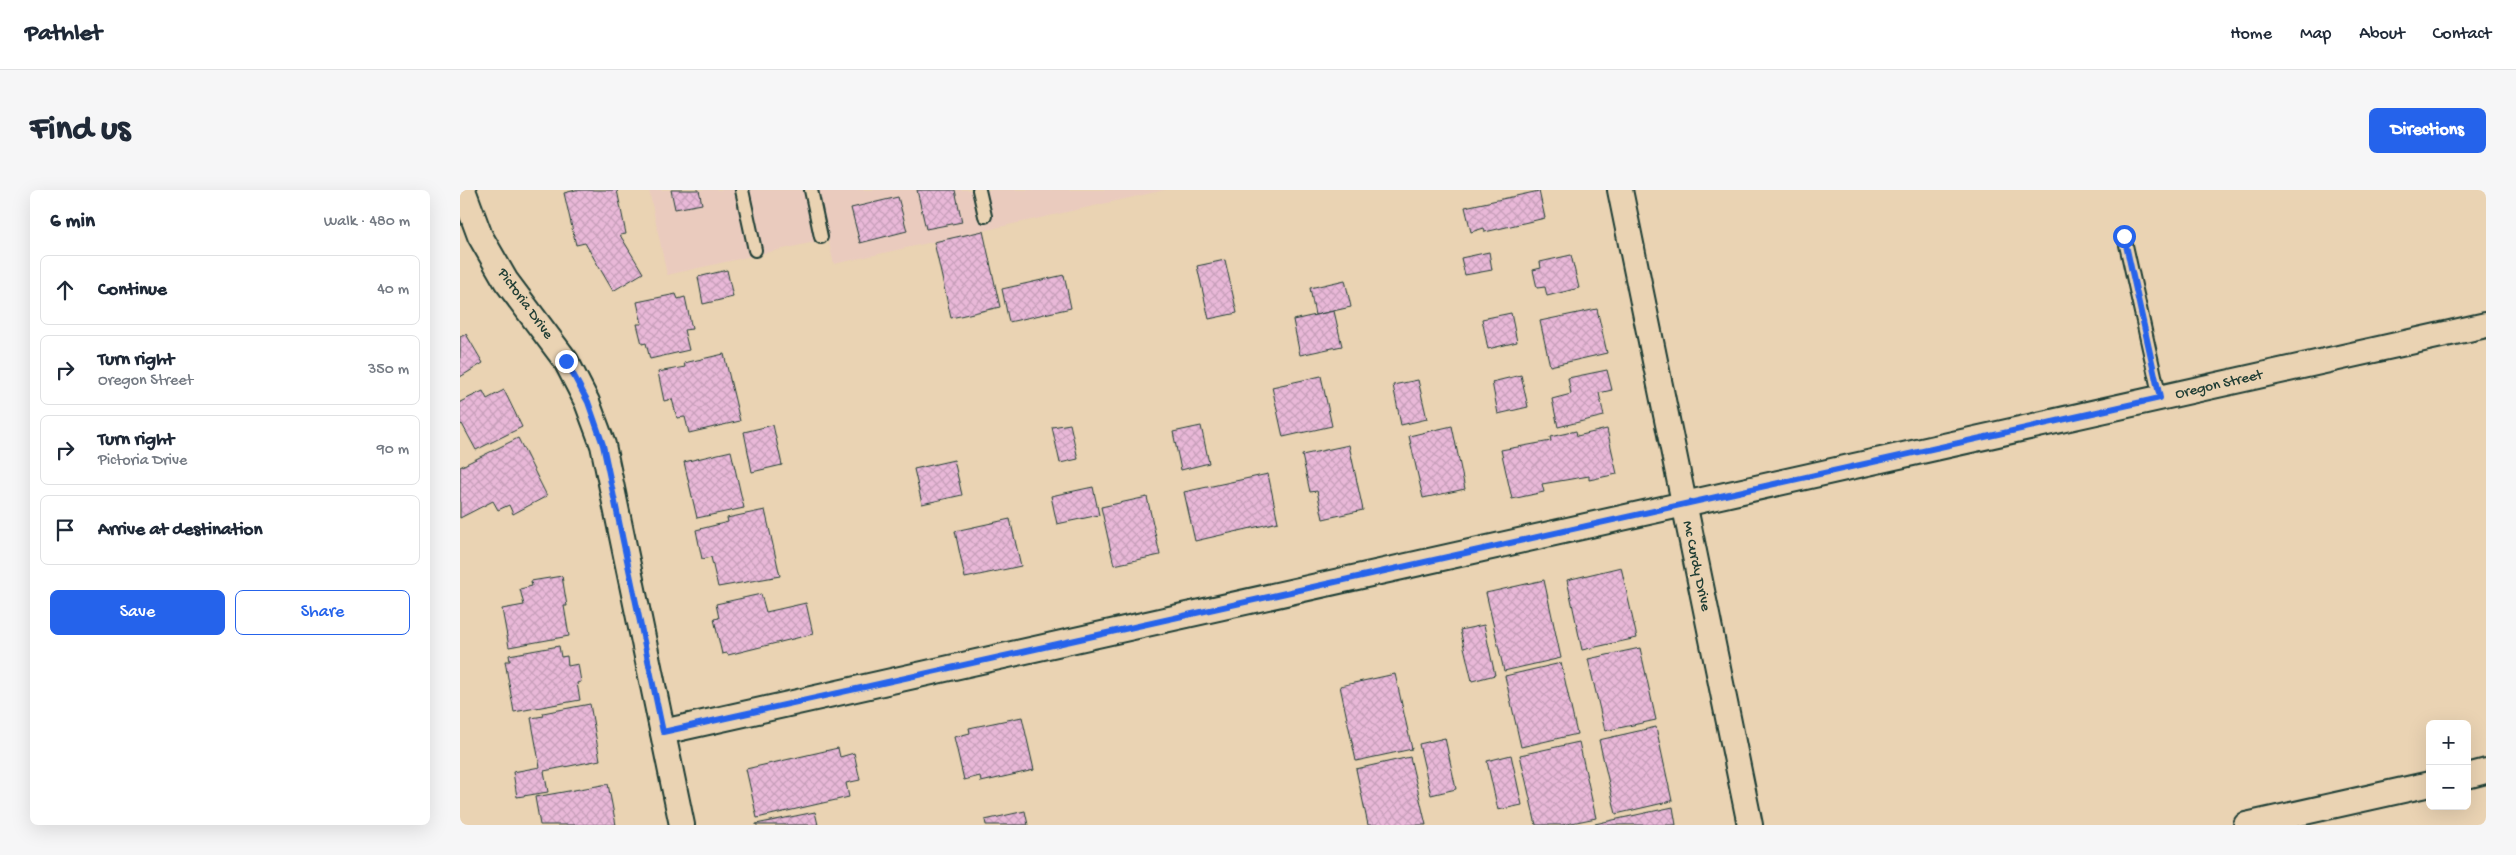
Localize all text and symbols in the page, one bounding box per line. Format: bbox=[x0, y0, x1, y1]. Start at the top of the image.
text: Pathlet bbox=[25, 20, 102, 49]
text: Home bbox=[2230, 24, 2272, 45]
text: Map bbox=[2300, 24, 2331, 45]
text: About bbox=[2359, 24, 2405, 45]
text: Contact bbox=[2433, 24, 2491, 45]
button: Directions bbox=[2369, 108, 2486, 153]
text: Find us bbox=[30, 110, 130, 151]
text: 6 min bbox=[50, 210, 95, 235]
text: Walk · 480 m bbox=[324, 213, 410, 232]
route start bbox=[2113, 225, 2136, 248]
street label: Pictoria Drive bbox=[493, 264, 557, 343]
icon: ahead bbox=[51, 276, 79, 304]
text: Continue bbox=[98, 279, 167, 302]
text: 40 m bbox=[377, 281, 409, 300]
text: Turn right bbox=[98, 349, 174, 372]
route end bbox=[555, 350, 578, 373]
icon: right bbox=[51, 356, 79, 384]
text: 350 m bbox=[368, 361, 409, 380]
street label: Oregon Street bbox=[2174, 366, 2266, 404]
text: Oregon Street bbox=[98, 372, 193, 391]
text: Turn right bbox=[98, 429, 174, 452]
icon: right bbox=[51, 436, 79, 464]
text: 90 m bbox=[377, 441, 409, 460]
text: Pictoria Drive bbox=[98, 452, 187, 471]
icon: arrive bbox=[51, 516, 79, 544]
text: Arrive at destination bbox=[98, 519, 262, 542]
street label: Mc Curdy Drive bbox=[1678, 519, 1714, 613]
button: Save bbox=[50, 590, 225, 635]
button: Share bbox=[235, 590, 410, 635]
map controls bbox=[2426, 720, 2471, 810]
button: + bbox=[2426, 720, 2471, 765]
button: − bbox=[2426, 765, 2471, 810]

